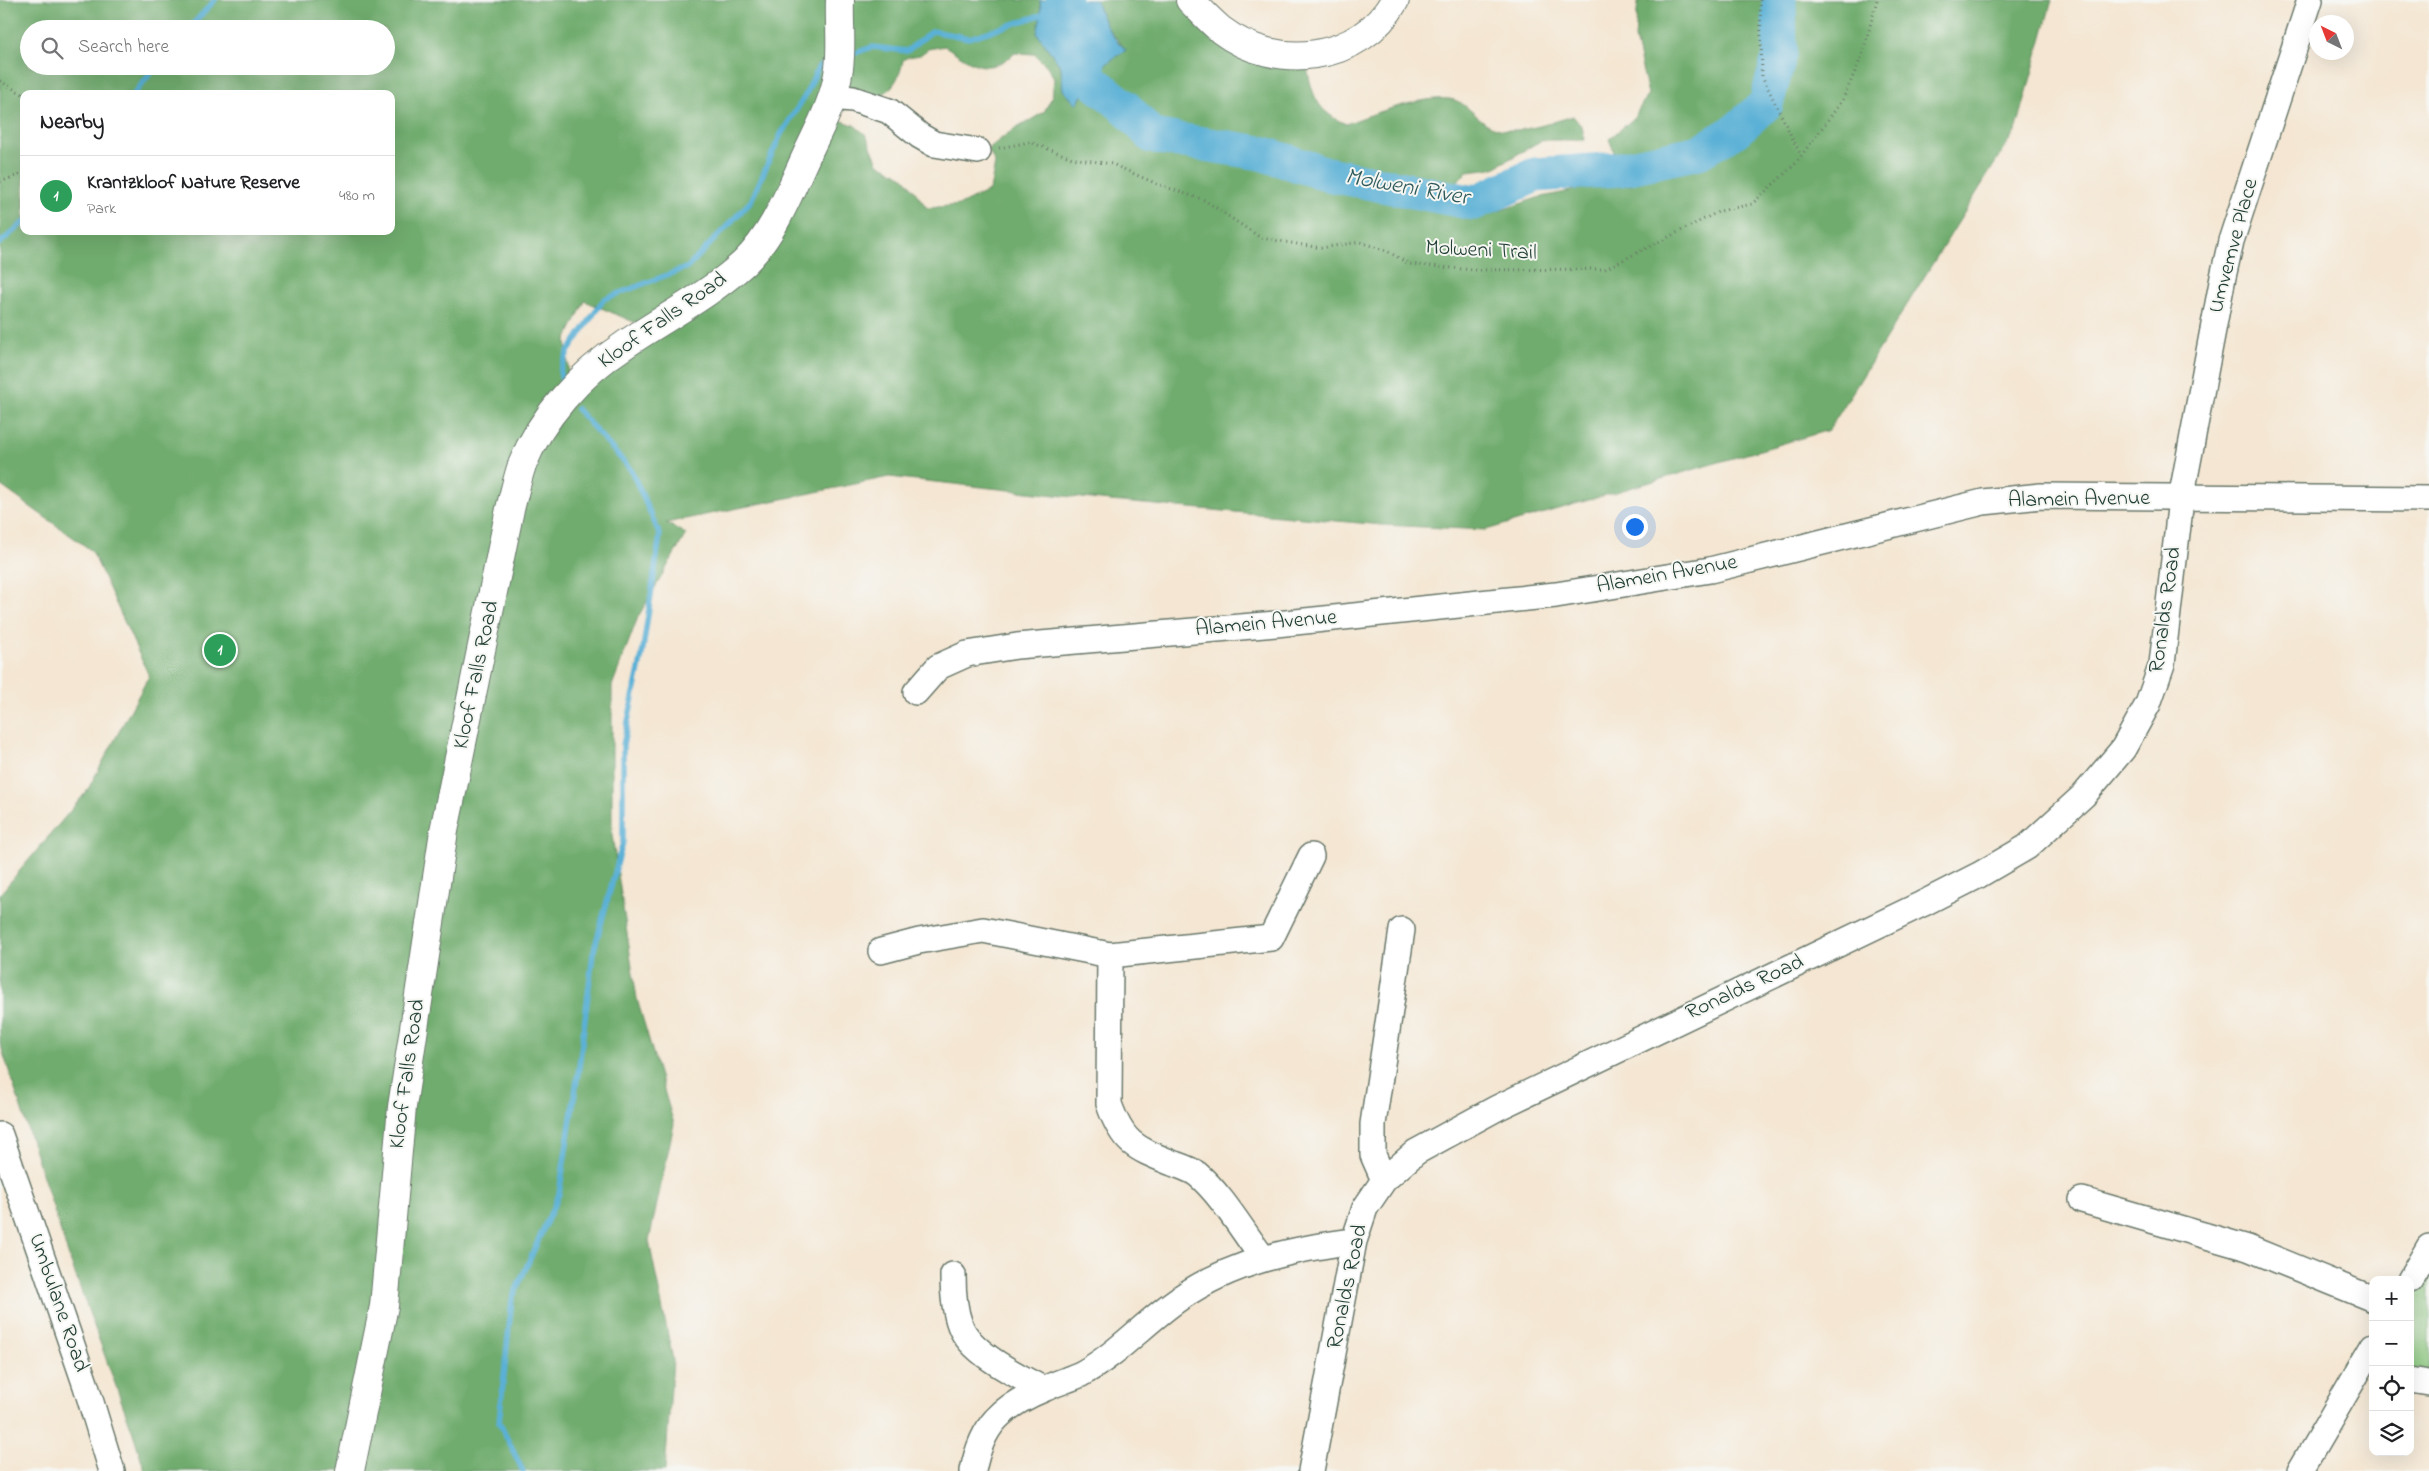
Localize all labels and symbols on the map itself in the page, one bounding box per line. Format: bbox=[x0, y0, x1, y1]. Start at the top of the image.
north arrow bbox=[2309, 15, 2354, 60]
water label: Molweni River bbox=[1343, 160, 1474, 217]
street label: Umvemve Place bbox=[2201, 175, 2267, 317]
street label: Molweni Trail bbox=[1425, 232, 1537, 270]
street label: Kloof Falls Road bbox=[592, 265, 734, 377]
street label: Alamein Avenue bbox=[2008, 483, 2150, 517]
your location bbox=[1622, 514, 1648, 540]
street label: Ronalds Road bbox=[2141, 545, 2191, 675]
street label: Alamein Avenue bbox=[1594, 547, 1740, 603]
street label: Kloof Falls Road bbox=[446, 598, 508, 752]
street label: Alamein Avenue bbox=[1194, 602, 1338, 646]
pin: 1 bbox=[204, 631, 236, 669]
street label: Ronalds Road bbox=[1681, 947, 1809, 1029]
street label: Kloof Falls Road bbox=[382, 997, 434, 1151]
street label: Ronalds Road bbox=[1319, 1222, 1377, 1352]
street label: Umbulane Road bbox=[19, 1229, 97, 1377]

